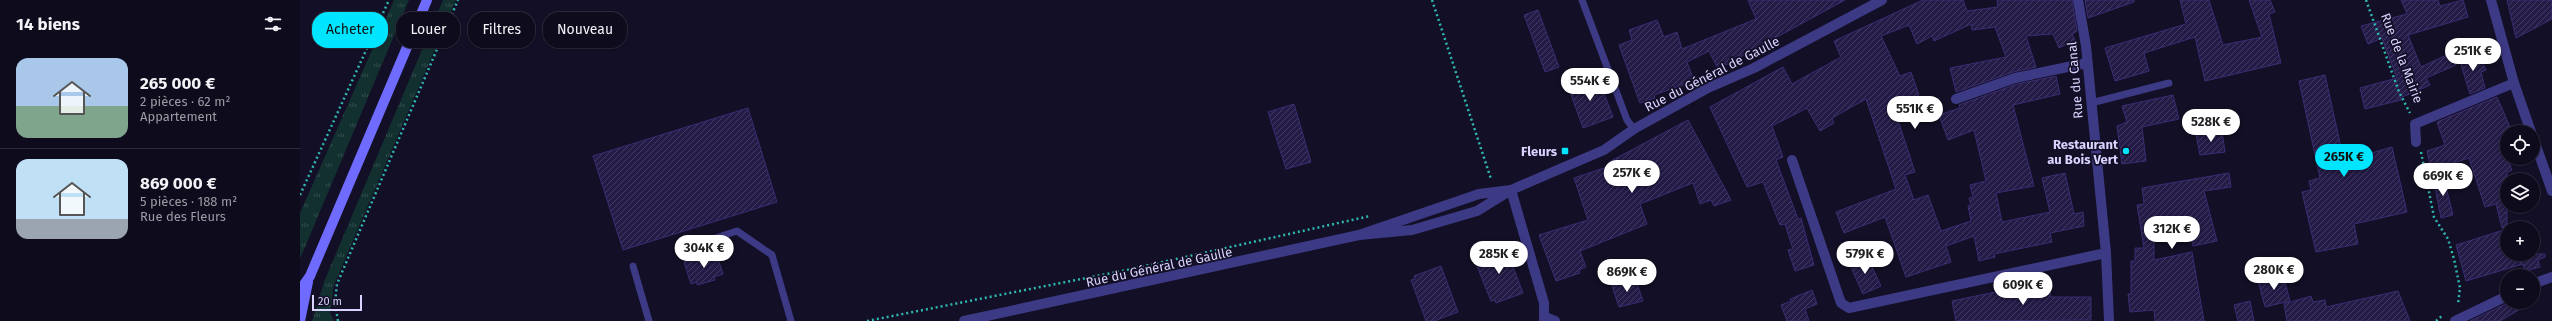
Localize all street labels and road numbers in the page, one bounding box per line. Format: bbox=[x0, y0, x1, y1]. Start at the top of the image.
street label: Rue de la Mairie bbox=[2378, 11, 2426, 105]
street label: Rue du Général de Gaulle bbox=[1642, 33, 1782, 115]
street label: Rue du Canal bbox=[2064, 41, 2086, 119]
street label: Rue du Général de Gaulle bbox=[1084, 244, 1234, 290]

